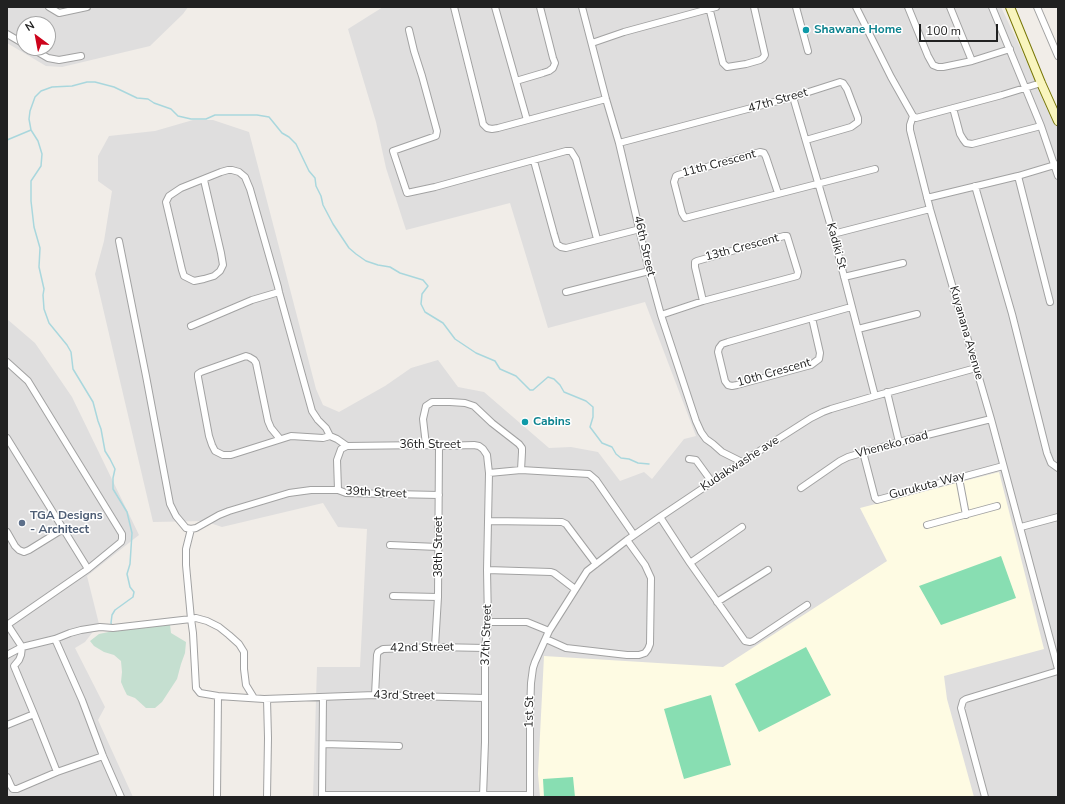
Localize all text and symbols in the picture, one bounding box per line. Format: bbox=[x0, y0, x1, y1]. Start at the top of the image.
north arrow bbox=[16, 16, 56, 56]
scale bar bbox=[921, 16, 1000, 42]
text: N bbox=[22, 18, 37, 35]
place label: Shawane Home bbox=[814, 23, 902, 37]
text: 100 m bbox=[926, 23, 961, 39]
marker: Shawane Home bbox=[801, 25, 811, 35]
street label: 47th Street bbox=[747, 86, 809, 116]
street label: 11th Crescent bbox=[681, 147, 757, 181]
street label: 46th Street bbox=[630, 215, 658, 277]
street label: Kadiki St bbox=[823, 221, 849, 271]
street label: 13th Crescent bbox=[704, 231, 780, 265]
street label: Kuyanana Avenue bbox=[946, 284, 986, 382]
street label: 10th Crescent bbox=[736, 356, 812, 390]
place label: Cabins bbox=[533, 415, 571, 429]
marker: Cabins bbox=[520, 417, 530, 427]
street label: Vheneko road bbox=[854, 428, 930, 462]
street label: Kudakwashe ave bbox=[698, 433, 782, 495]
street label: 36th Street bbox=[399, 438, 461, 452]
street label: Gurukuta Way bbox=[888, 469, 966, 503]
street label: 39th Street bbox=[345, 484, 407, 502]
place label: TGA Designs - Architect bbox=[30, 509, 103, 537]
street label: 38th Street bbox=[432, 516, 446, 578]
marker: TGA Designs - Architect bbox=[17, 518, 27, 528]
street label: 37th Street bbox=[479, 604, 495, 666]
street label: 42nd Street bbox=[390, 640, 454, 656]
street label: 43rd Street bbox=[373, 688, 435, 704]
street label: 1st St bbox=[523, 696, 537, 728]

